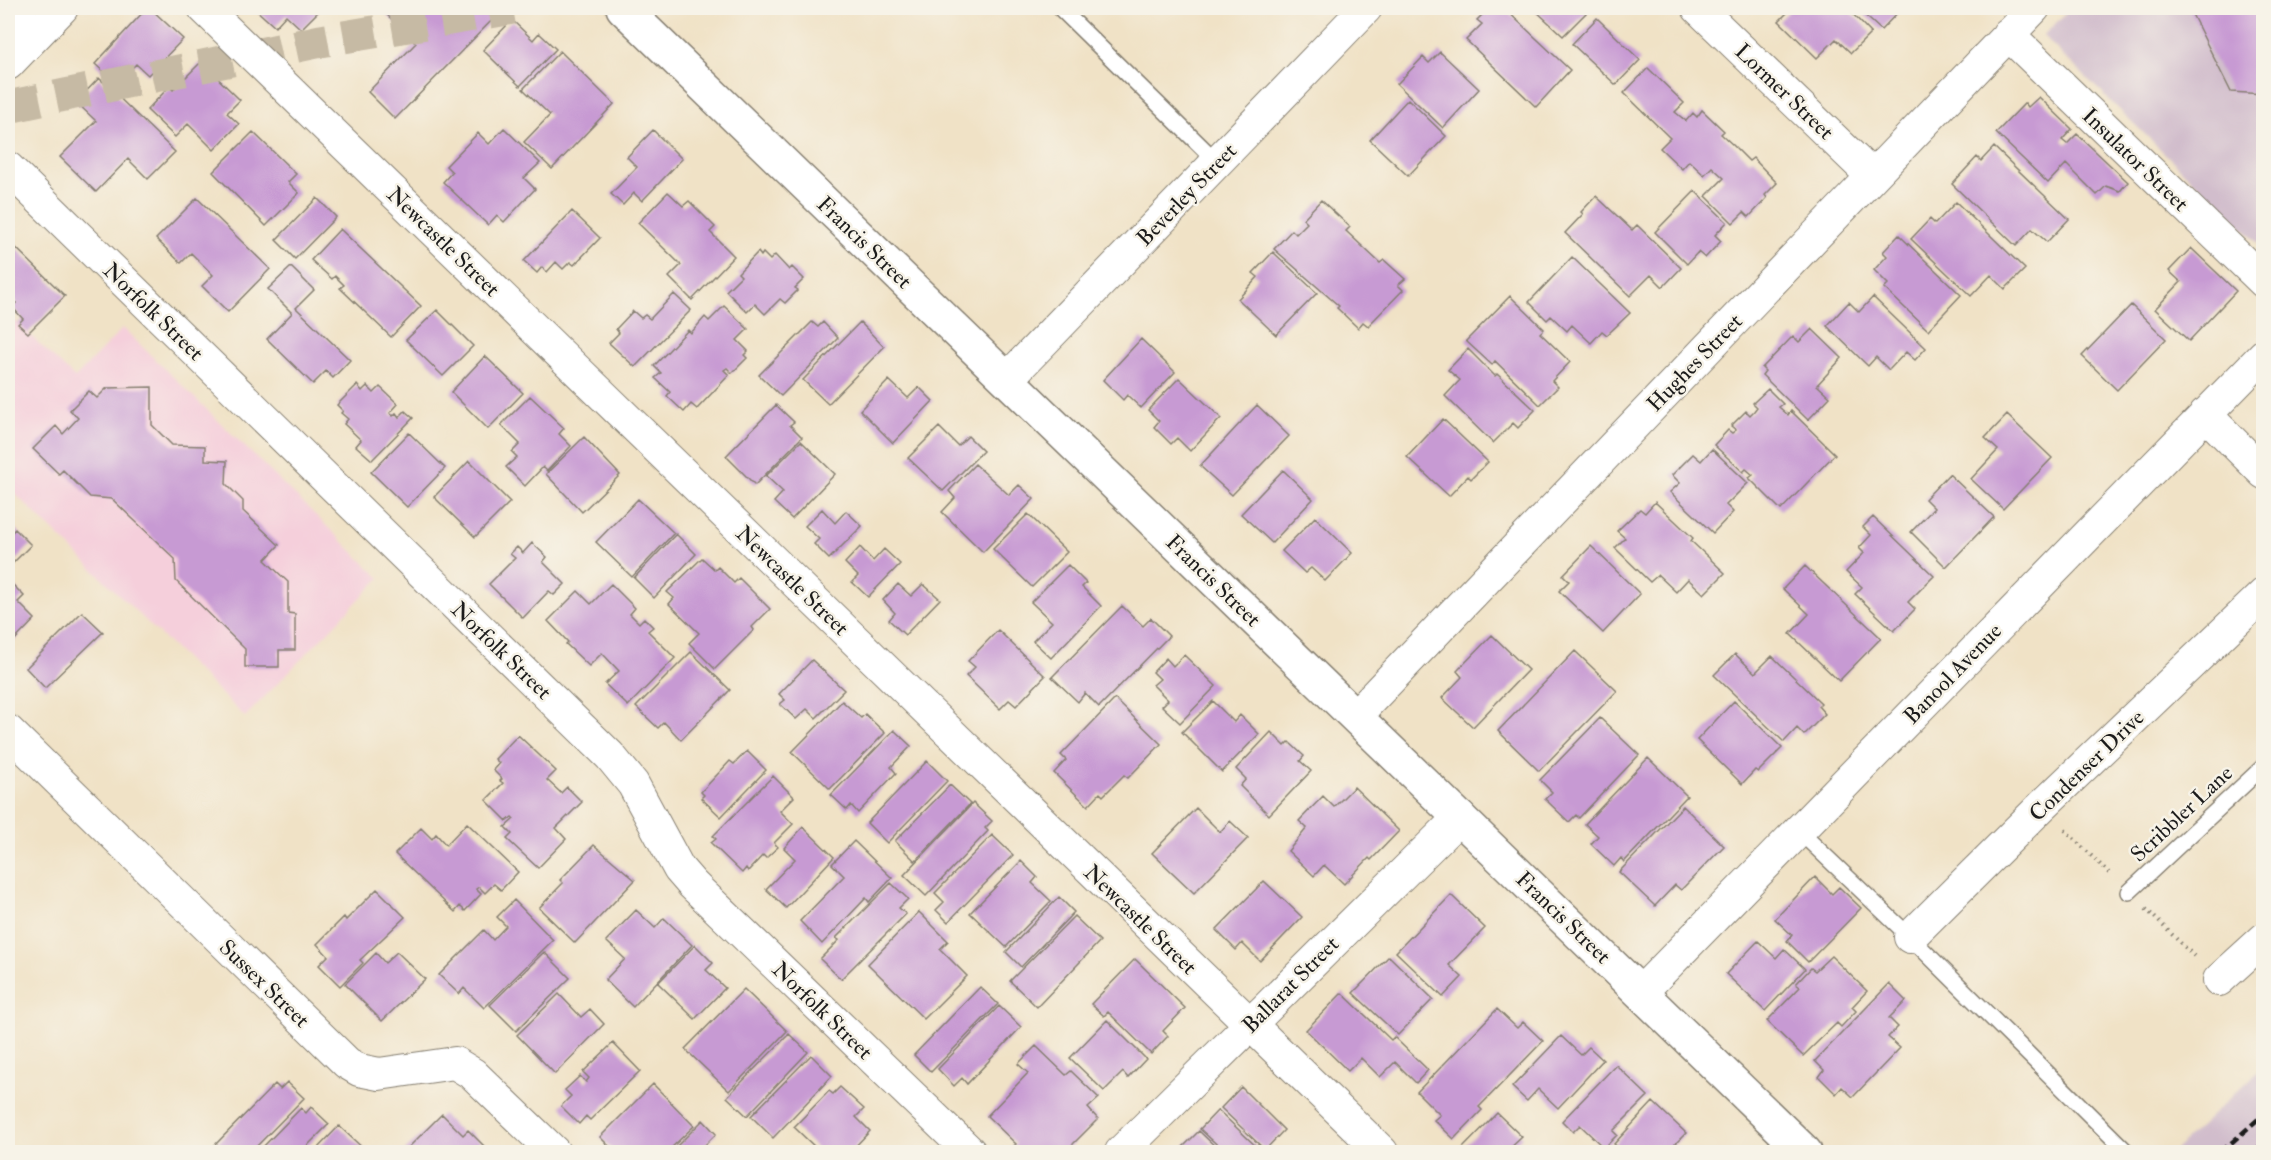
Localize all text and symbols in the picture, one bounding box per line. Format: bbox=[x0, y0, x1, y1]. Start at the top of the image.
street label: Lormer Street bbox=[1729, 38, 1840, 146]
street label: Insulator Street bbox=[2076, 102, 2194, 217]
street label: Beverley Street bbox=[1131, 137, 1243, 252]
street label: Newcastle Street bbox=[381, 181, 506, 303]
street label: Francis Street bbox=[811, 190, 918, 295]
street label: Norfolk Street bbox=[97, 257, 210, 367]
street label: Hughes Street bbox=[1641, 308, 1749, 418]
street label: Newcastle Street bbox=[730, 520, 855, 642]
street label: Francis Street bbox=[1160, 528, 1267, 633]
street label: Norfolk Street bbox=[445, 596, 558, 706]
street label: Banool Avenue bbox=[1898, 617, 2008, 730]
street label: Condenser Drive bbox=[2023, 704, 2150, 828]
street label: Scribbler Lane bbox=[2125, 759, 2239, 868]
street label: Newcastle Street bbox=[1078, 859, 1203, 981]
street label: Francis Street bbox=[1510, 865, 1617, 970]
street label: Ballarat Street bbox=[1236, 930, 1345, 1039]
street label: Sussex Street bbox=[213, 934, 315, 1034]
street label: Norfolk Street bbox=[766, 956, 879, 1066]

